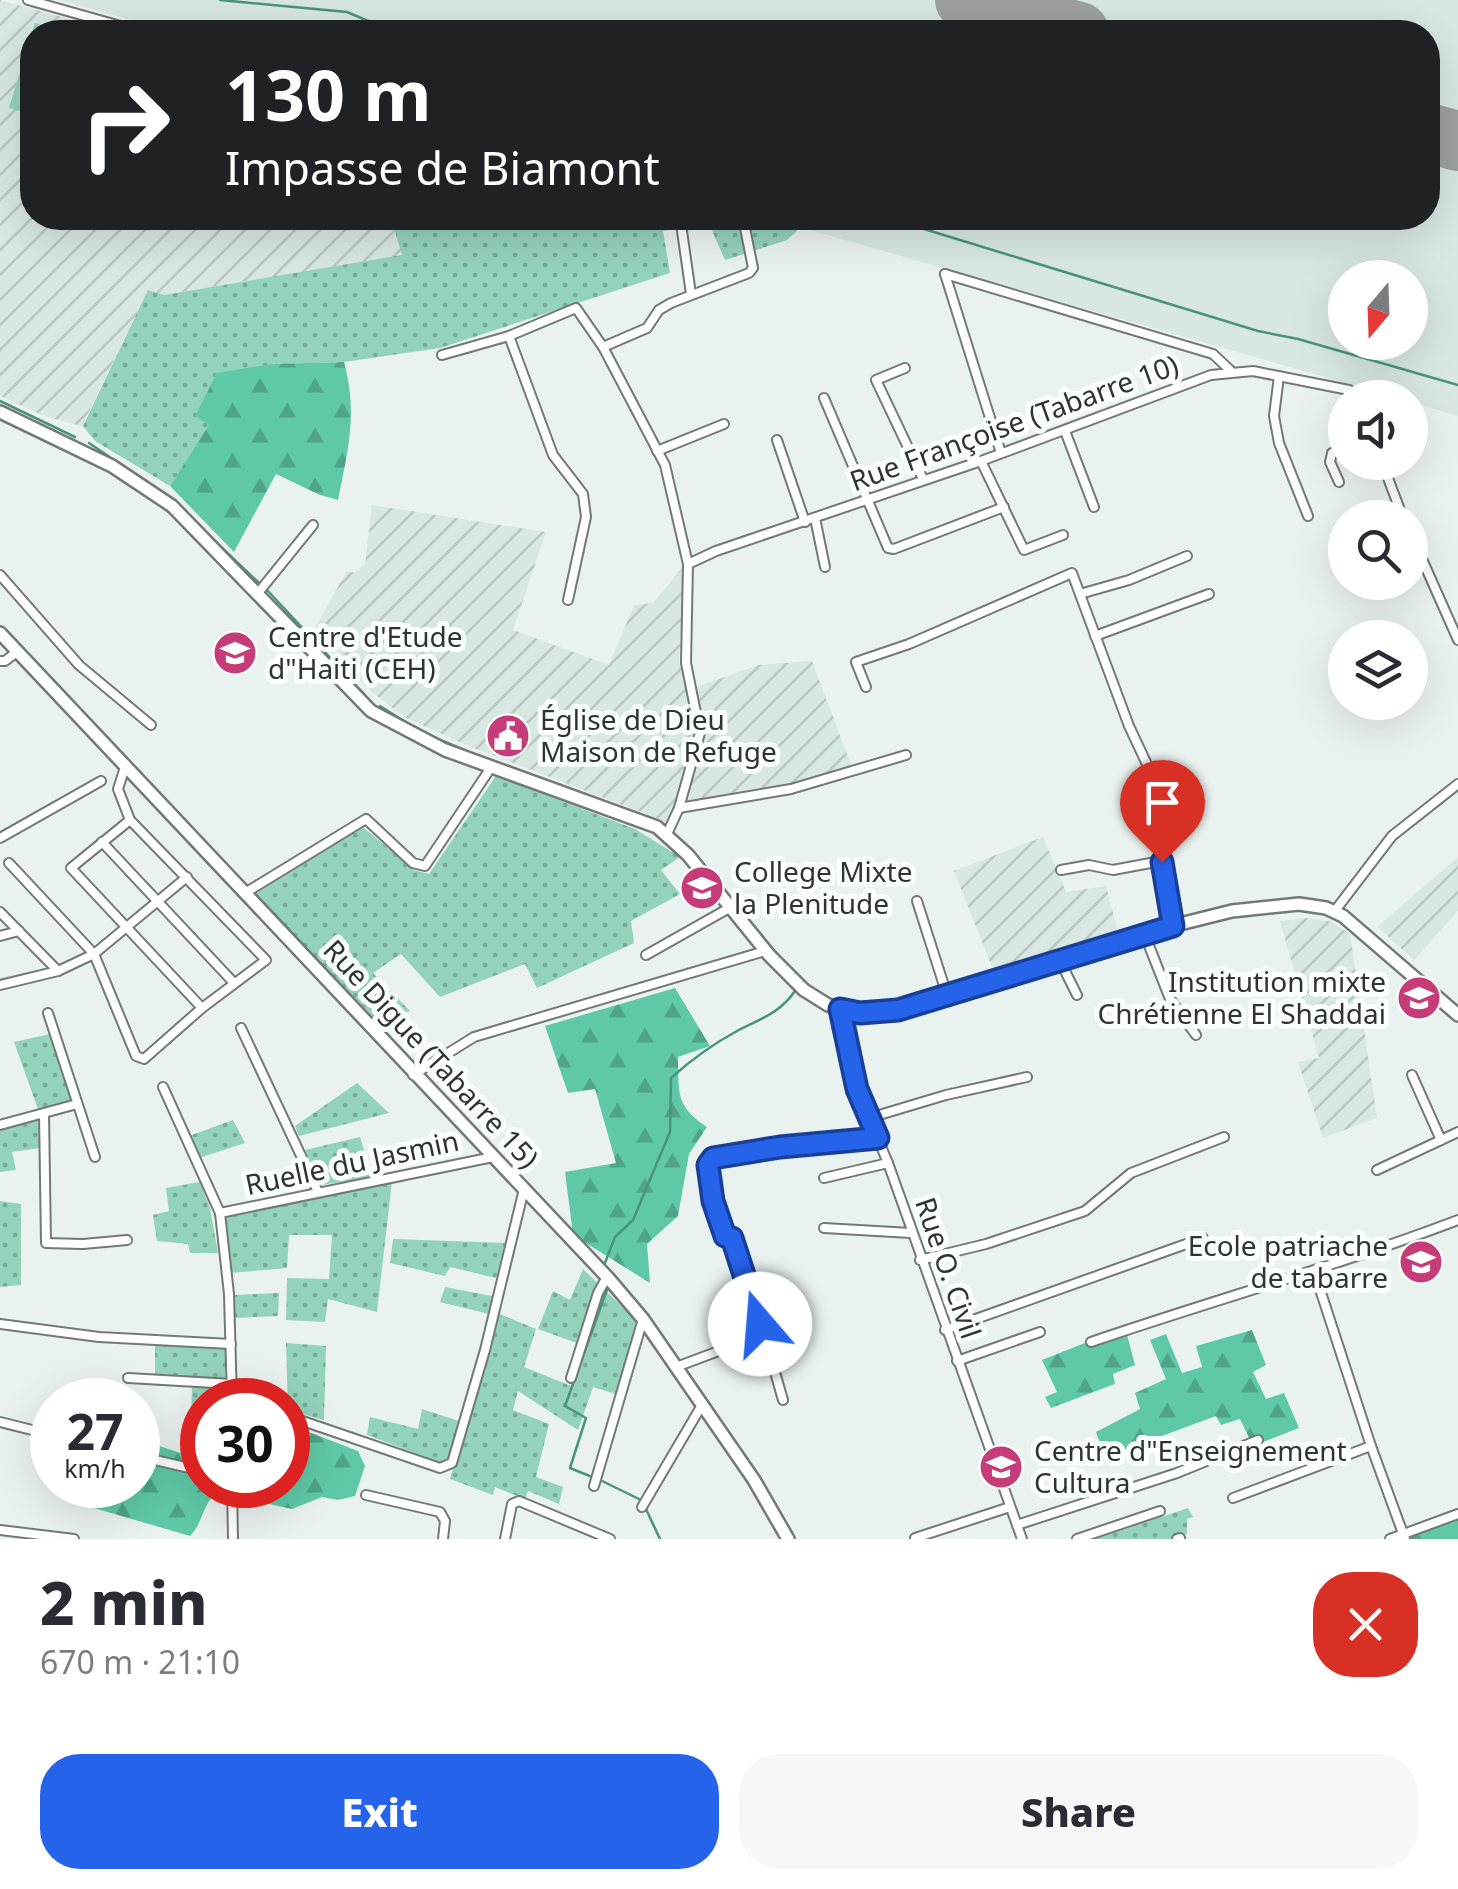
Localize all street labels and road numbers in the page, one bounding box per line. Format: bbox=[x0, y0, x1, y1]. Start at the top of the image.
street label: Rue Françoise (Tabarre 10) bbox=[844, 345, 1183, 499]
street label: Rue Digue (Tabarre 15) bbox=[316, 931, 548, 1176]
street label: Ruelle du Jasmin bbox=[242, 1121, 462, 1203]
street label: Rue O. Civil bbox=[907, 1192, 991, 1343]

